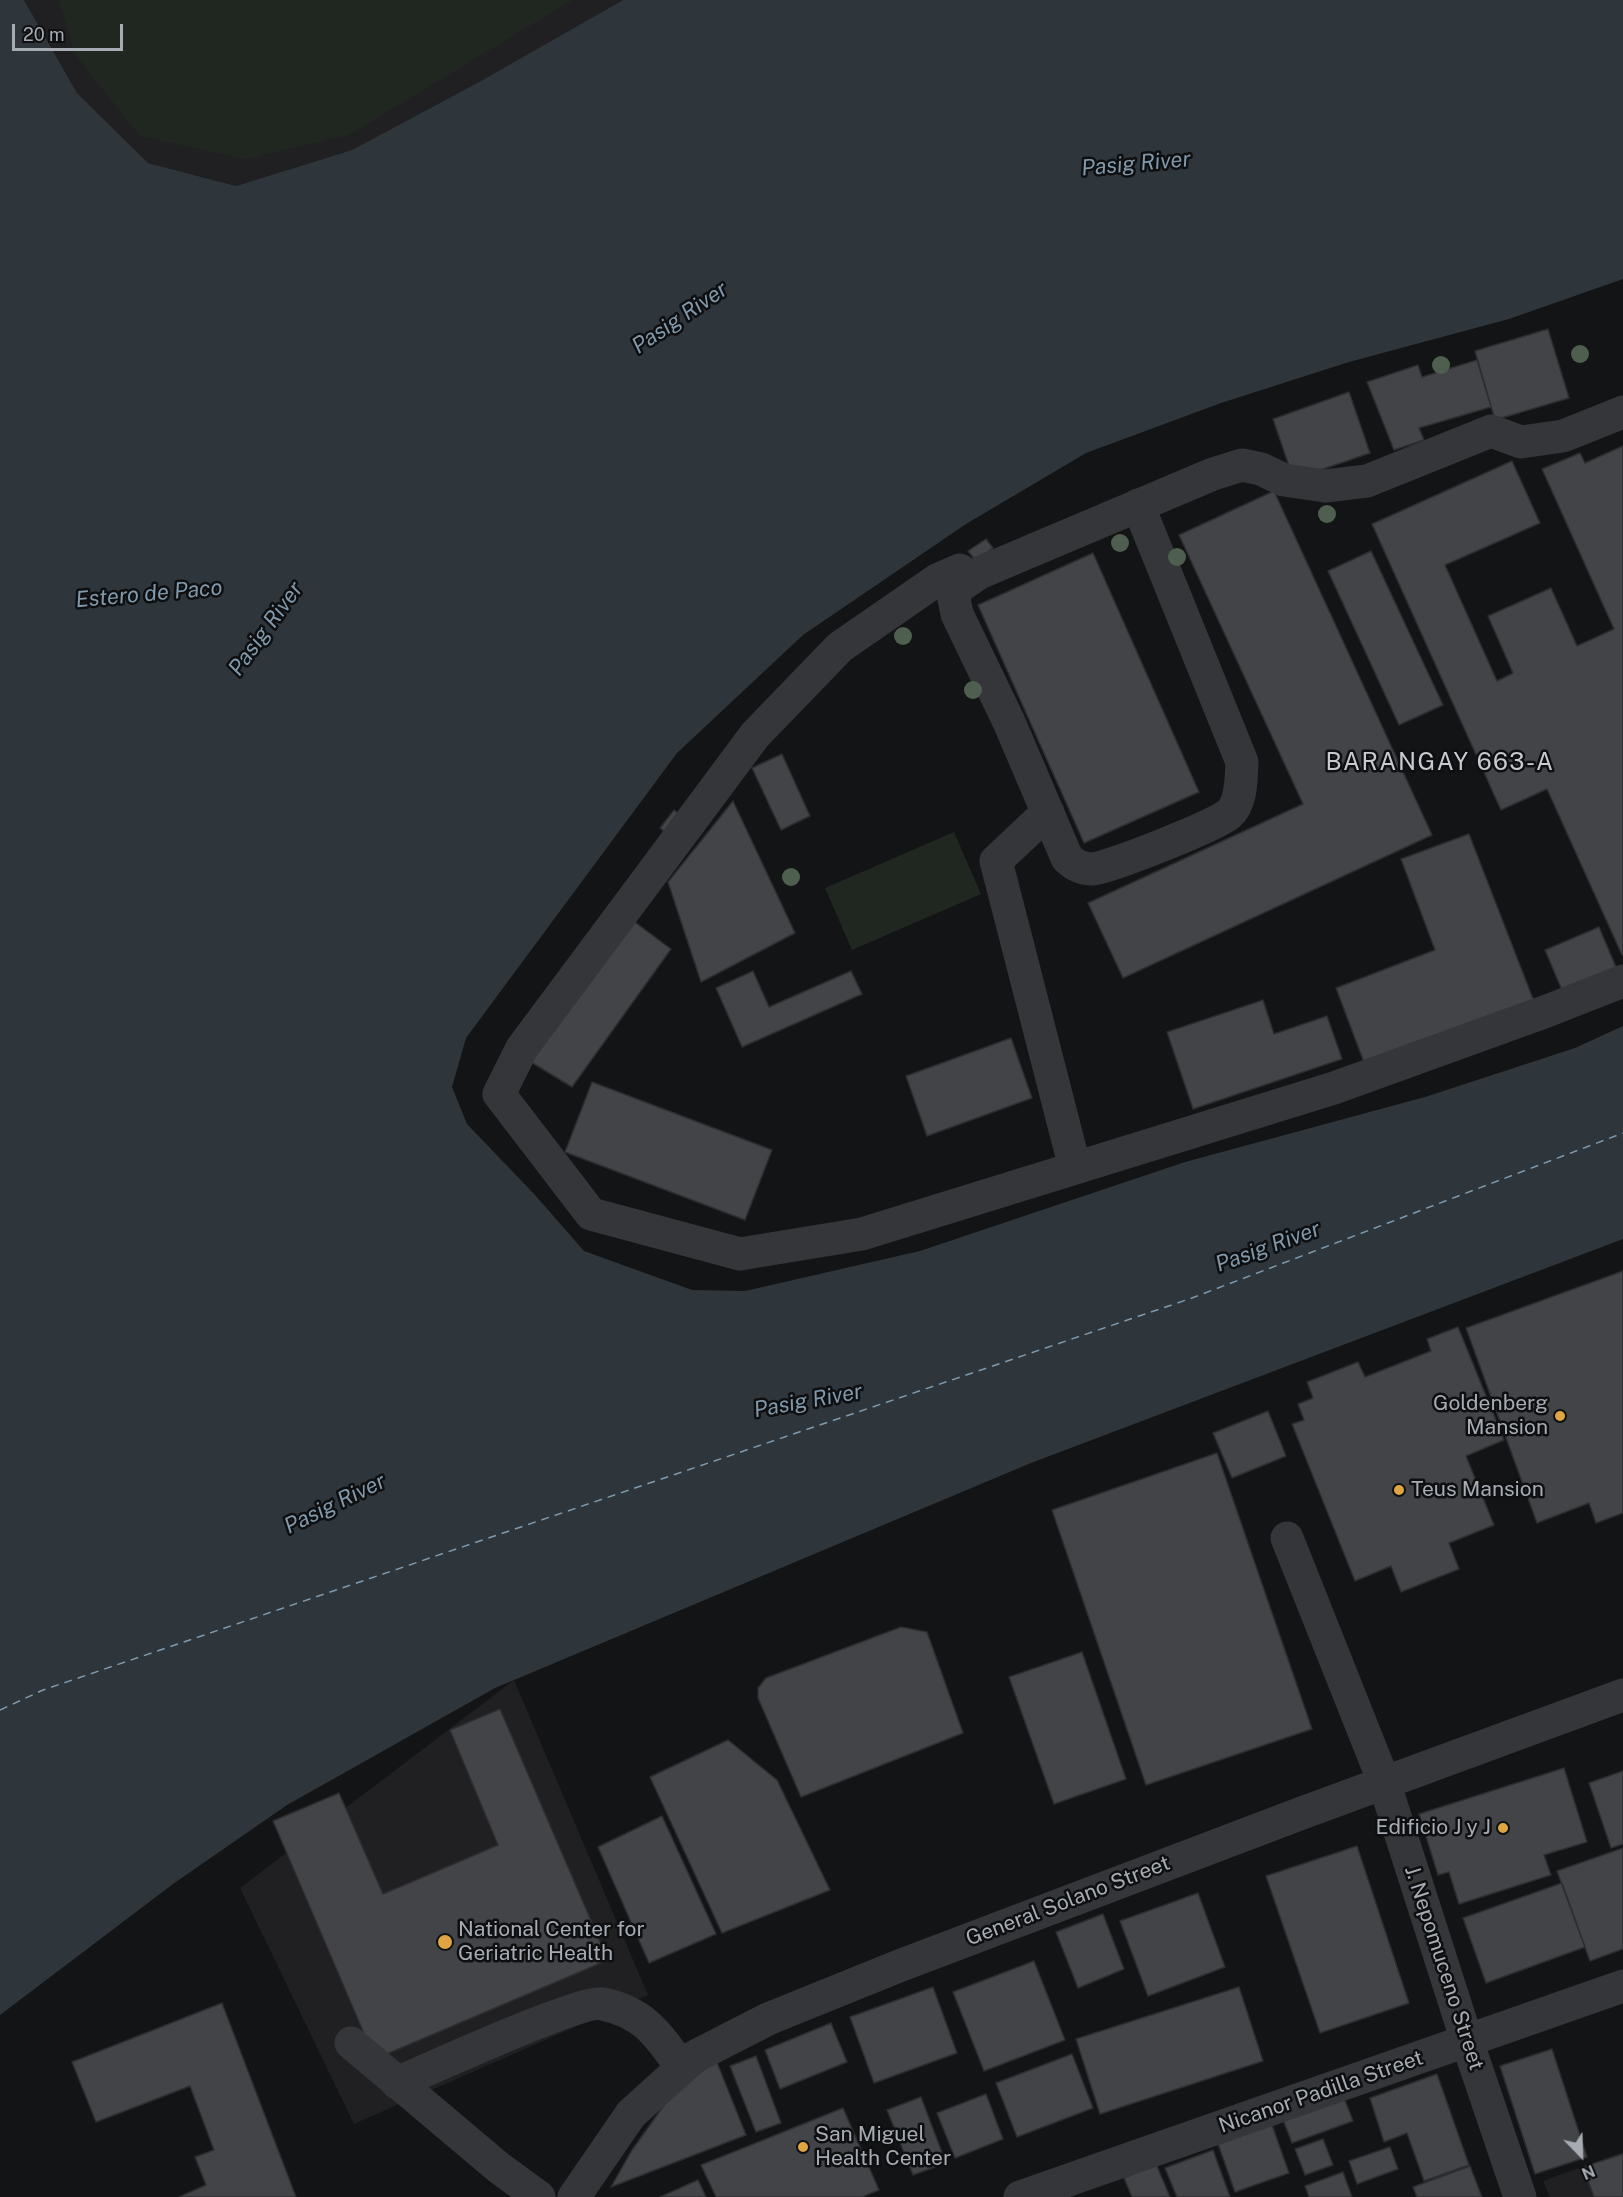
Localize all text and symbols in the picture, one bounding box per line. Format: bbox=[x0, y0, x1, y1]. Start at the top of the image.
scale bar bbox=[15, 12, 126, 50]
text: 20 m bbox=[23, 24, 65, 45]
water label: Pasig River bbox=[1080, 146, 1192, 182]
water label: Pasig River bbox=[627, 276, 733, 360]
water label: Estero de Paco bbox=[75, 574, 223, 614]
water label: Pasig River bbox=[223, 577, 309, 681]
district label: BARANGAY 663-A bbox=[1326, 749, 1554, 777]
water label: Pasig River bbox=[1212, 1216, 1324, 1278]
water label: Pasig River bbox=[752, 1378, 864, 1424]
place label: Goldenberg Mansion bbox=[1433, 1391, 1548, 1441]
marker: Goldenberg Mansion bbox=[1553, 1409, 1567, 1423]
water label: Pasig River bbox=[280, 1468, 390, 1540]
place label: Teus Mansion bbox=[1411, 1477, 1544, 1503]
marker: Teus Mansion bbox=[1392, 1483, 1406, 1497]
place label: Edificio J y J bbox=[1376, 1815, 1491, 1841]
marker: Edificio J y J bbox=[1496, 1821, 1510, 1835]
street label: General Solano Street bbox=[962, 1850, 1174, 1952]
street label: J. Nepomuceno Street bbox=[1399, 1862, 1489, 2074]
place label: National Center for Geriatric Health bbox=[458, 1917, 645, 1967]
marker: National Center for Geriatric Health bbox=[436, 1933, 454, 1951]
street label: Nicanor Padilla Street bbox=[1216, 2045, 1426, 2139]
place label: San Miguel Health Center bbox=[815, 2122, 951, 2172]
north arrow bbox=[1551, 2125, 1611, 2185]
marker: San Miguel Health Center bbox=[796, 2140, 810, 2154]
text: N bbox=[1579, 2161, 1598, 2183]

